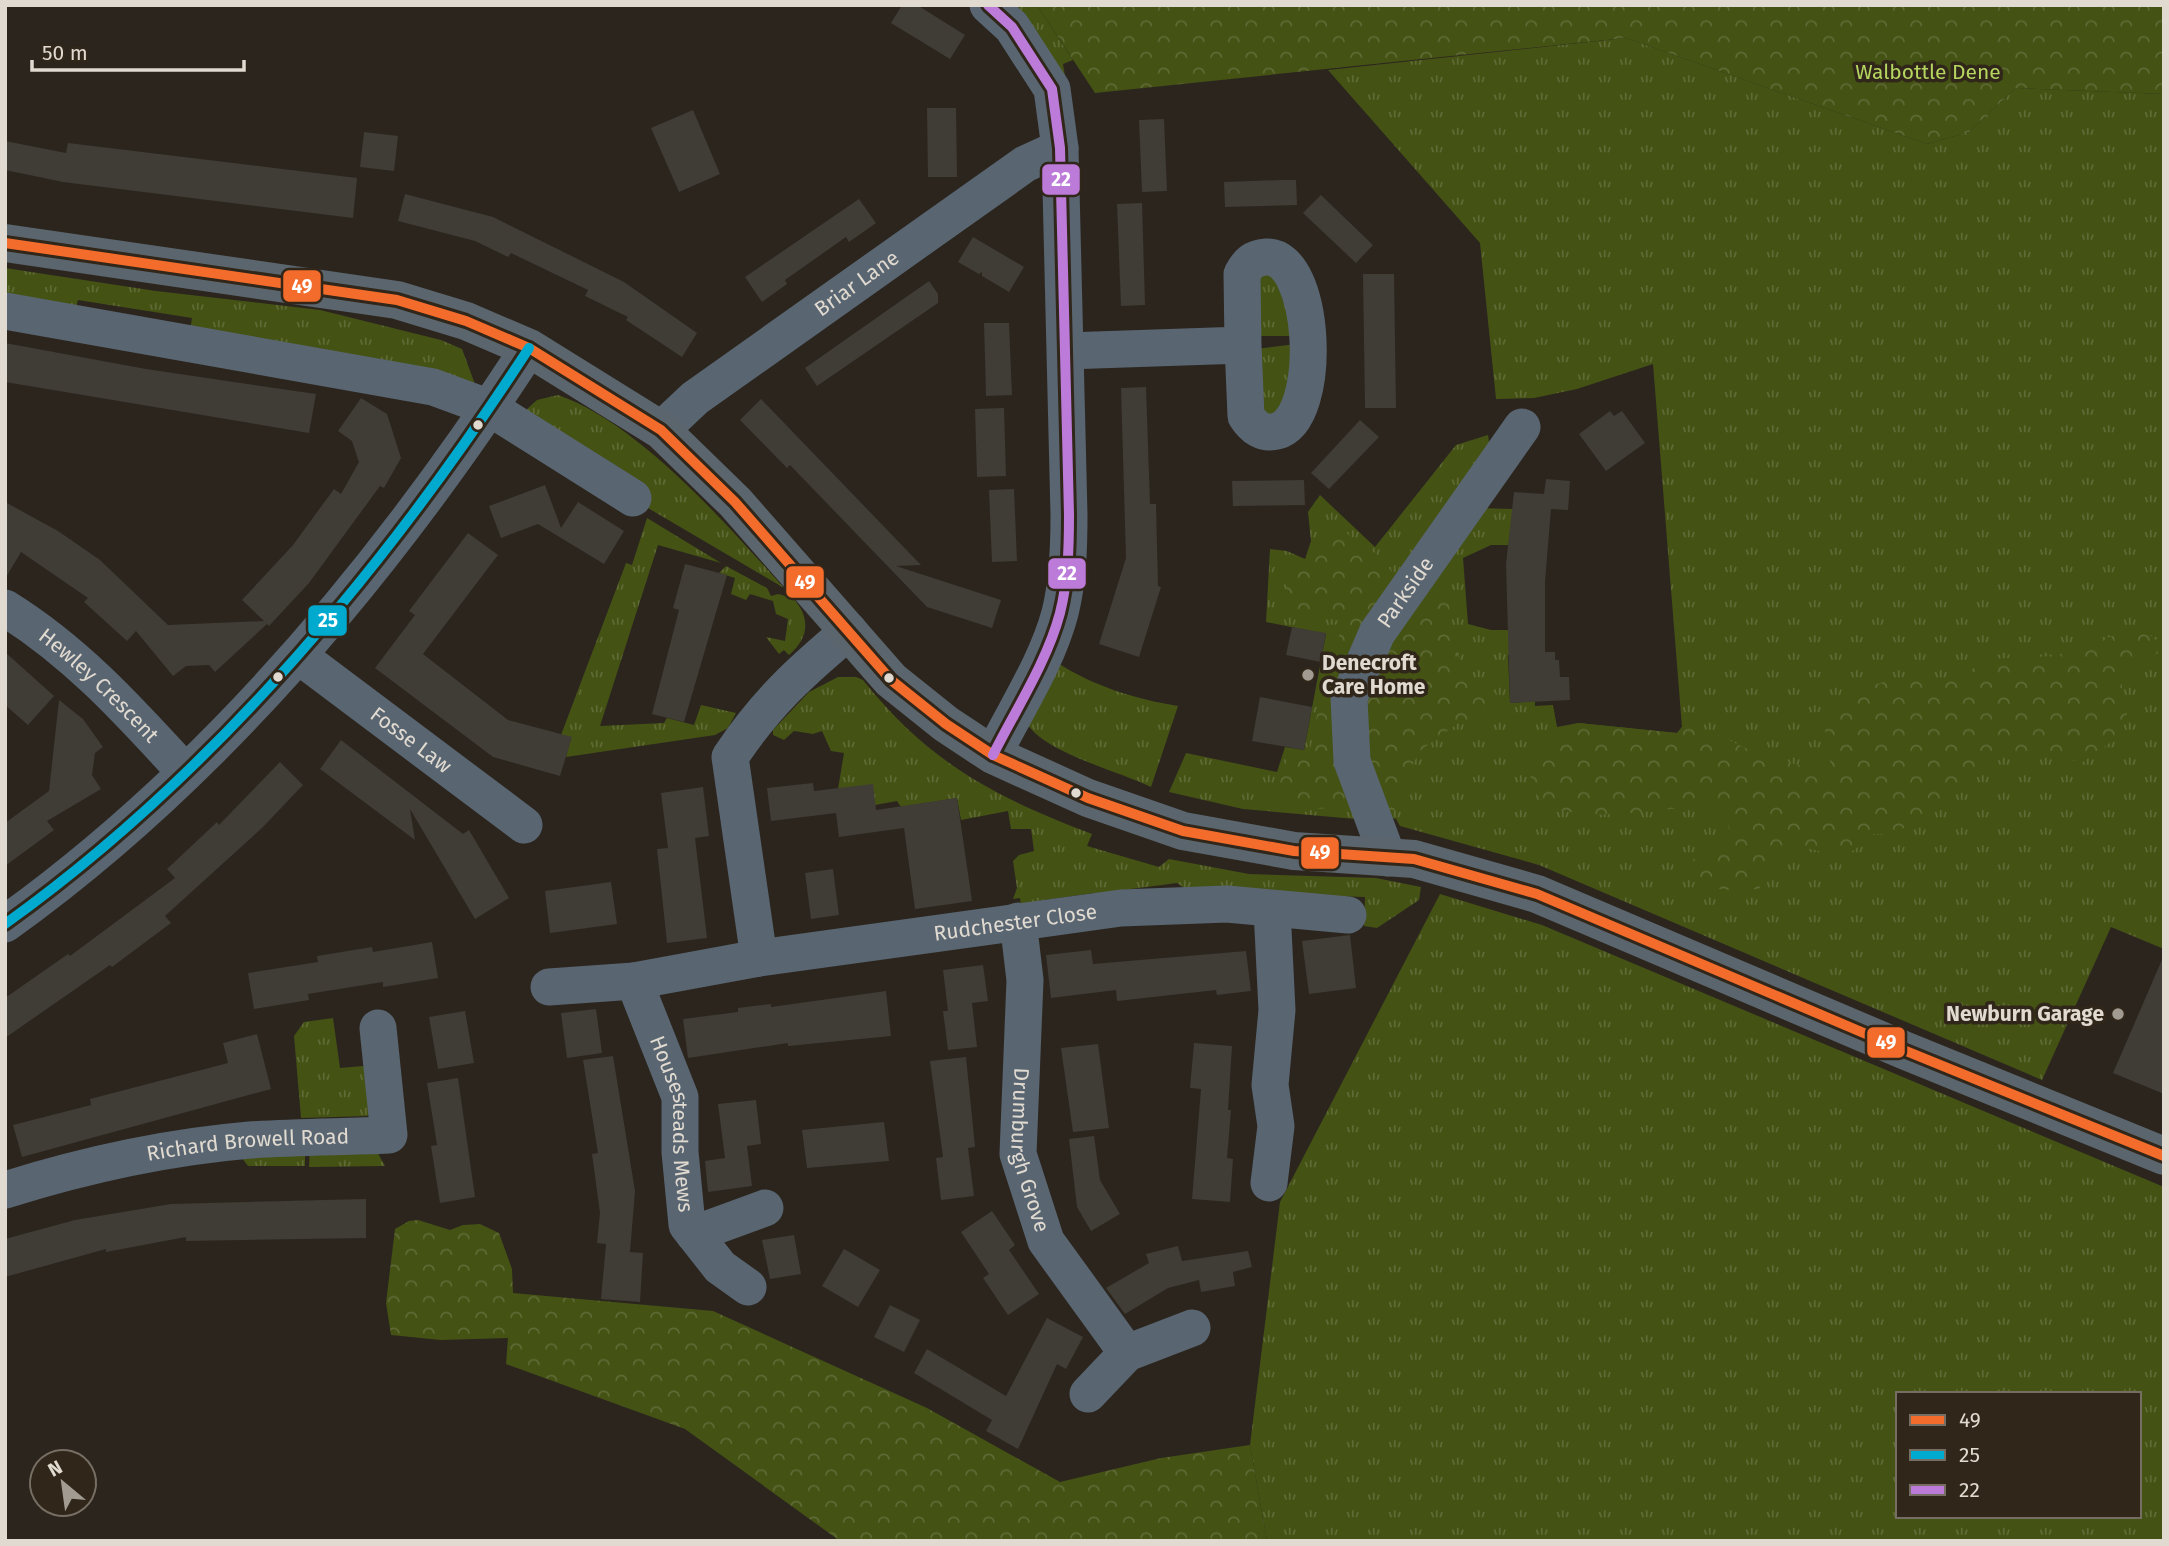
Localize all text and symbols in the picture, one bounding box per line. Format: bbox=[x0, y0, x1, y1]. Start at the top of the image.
scale bar bbox=[32, 28, 243, 72]
text: 50 m bbox=[42, 40, 88, 66]
park label: Walbottle Dene bbox=[1855, 59, 2001, 85]
line badge: 22 bbox=[1041, 163, 1081, 196]
text: 22 bbox=[1051, 168, 1071, 191]
street label: Briar Lane bbox=[810, 245, 904, 322]
line badge: 49 bbox=[282, 269, 322, 303]
text: 49 bbox=[292, 275, 313, 298]
unlabelled marker bbox=[471, 418, 485, 432]
street label: Parkside bbox=[1372, 552, 1440, 633]
line badge: 22 bbox=[1047, 557, 1087, 590]
text: 22 bbox=[1057, 562, 1077, 585]
line badge: 49 bbox=[785, 565, 825, 599]
text: 49 bbox=[795, 571, 816, 594]
line badge: 25 bbox=[307, 604, 348, 637]
text: 25 bbox=[318, 609, 338, 632]
street label: Hewley Crescent bbox=[34, 623, 164, 748]
place label: Denecroft Care Home bbox=[1322, 650, 1426, 700]
marker: Denecroft Care Home bbox=[1300, 667, 1316, 683]
unlabelled marker bbox=[271, 670, 285, 684]
unlabelled marker bbox=[882, 671, 896, 685]
street label: Fosse Law bbox=[365, 701, 457, 779]
unlabelled marker bbox=[1069, 786, 1083, 800]
line badge: 49 bbox=[1300, 836, 1340, 870]
text: 49 bbox=[1310, 841, 1331, 864]
street label: Rudchester Close bbox=[932, 898, 1099, 947]
place label: Newburn Garage bbox=[1946, 1001, 2104, 1027]
marker: Newburn Garage bbox=[2110, 1006, 2126, 1022]
line badge: 49 bbox=[1866, 1026, 1906, 1059]
text: 49 bbox=[1876, 1031, 1897, 1054]
street label: Housesteads Mews bbox=[644, 1032, 699, 1214]
street label: Drumburgh Grove bbox=[1005, 1067, 1055, 1235]
street label: Richard Browell Road bbox=[144, 1123, 350, 1167]
legend bbox=[1896, 1392, 2141, 1518]
text: 49 bbox=[1959, 1407, 1981, 1433]
text: 25 bbox=[1959, 1442, 1980, 1468]
north arrow bbox=[28, 1448, 98, 1518]
text: N bbox=[44, 1455, 66, 1482]
text: 22 bbox=[1959, 1477, 1980, 1503]

